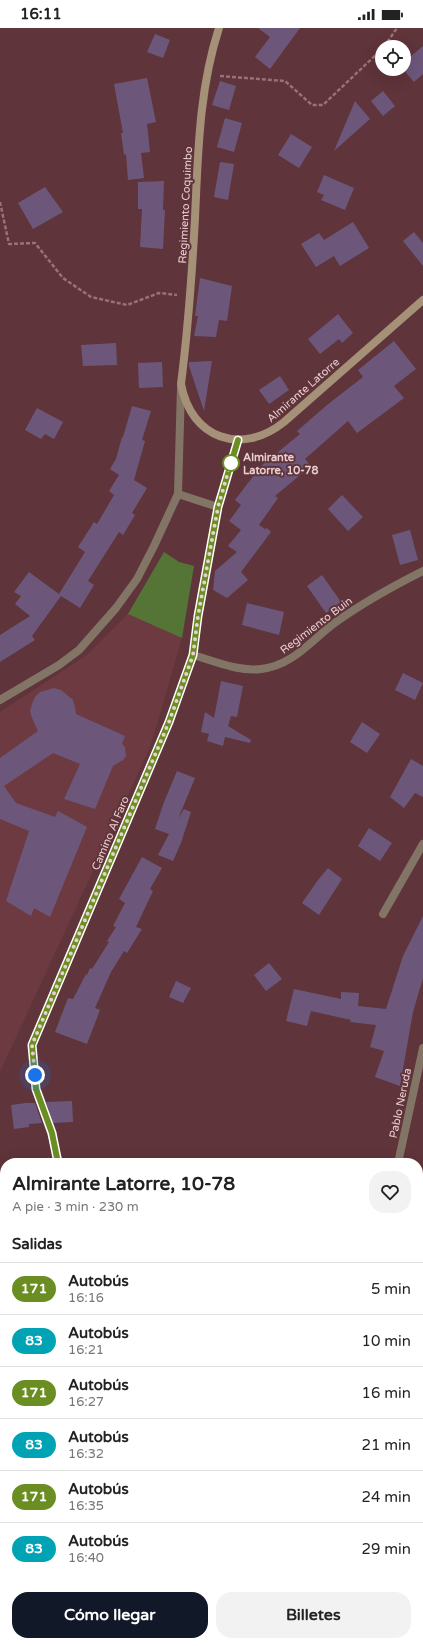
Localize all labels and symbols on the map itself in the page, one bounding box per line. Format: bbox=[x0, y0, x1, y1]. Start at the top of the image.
street label: Regimiento Coquimbo bbox=[176, 146, 195, 264]
street label: Almirante Latorre bbox=[265, 355, 342, 425]
place label: Almirante Latorre, 10-78 bbox=[243, 451, 318, 477]
marker: Almirante Latorre, 10-78 bbox=[222, 454, 240, 472]
street label: Regimiento Buin bbox=[278, 594, 355, 657]
street label: Camino Al Faro bbox=[89, 794, 132, 872]
your location bbox=[25, 1065, 45, 1085]
street label: Pablo Neruda bbox=[387, 1067, 414, 1139]

